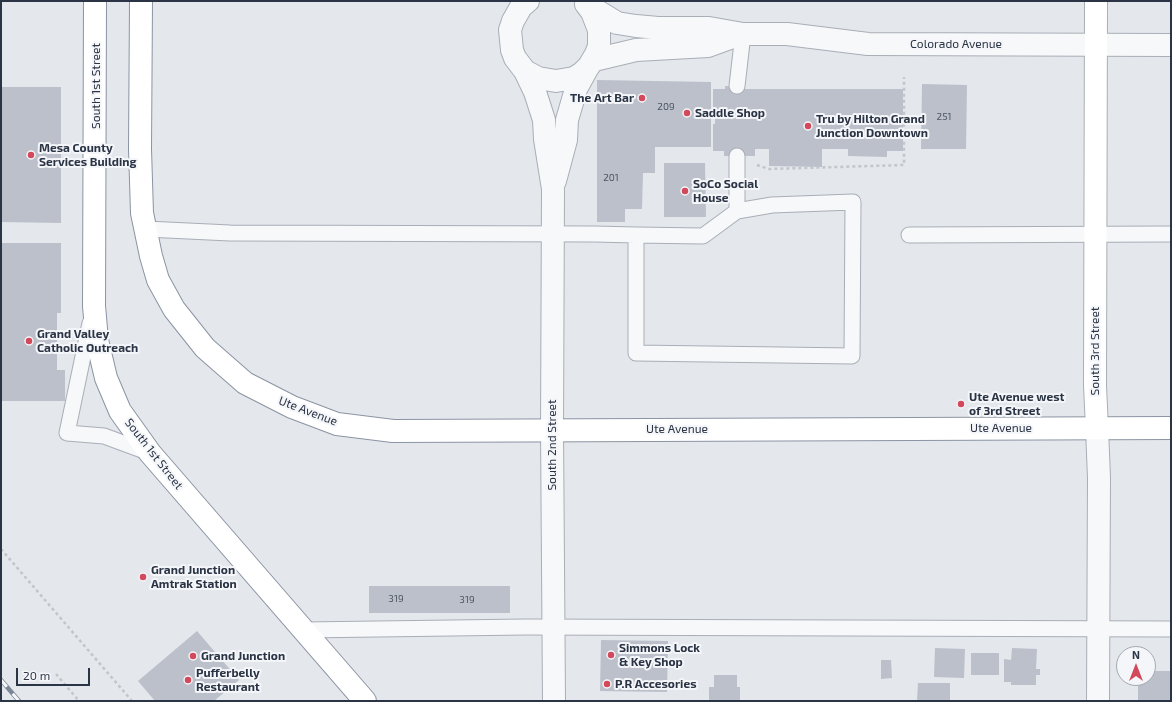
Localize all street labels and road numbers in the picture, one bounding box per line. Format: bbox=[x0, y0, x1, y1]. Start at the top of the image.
street label: Colorado Avenue bbox=[910, 37, 1002, 51]
street label: South 1st Street bbox=[89, 43, 103, 129]
street label: South 3rd Street bbox=[1088, 307, 1102, 395]
street label: Ute Avenue bbox=[277, 393, 339, 429]
street label: South 2nd Street bbox=[545, 399, 559, 491]
street label: South 1st Street bbox=[122, 416, 186, 492]
street label: Ute Avenue bbox=[970, 421, 1032, 435]
street label: Ute Avenue bbox=[646, 422, 708, 436]

